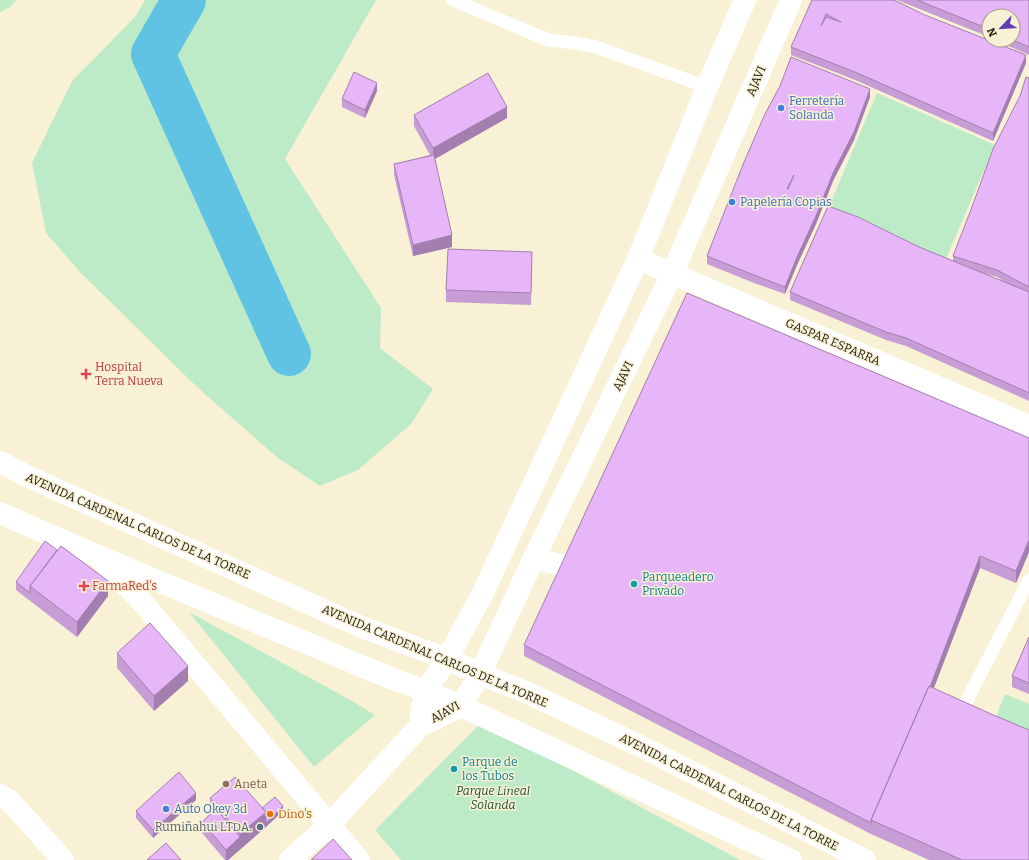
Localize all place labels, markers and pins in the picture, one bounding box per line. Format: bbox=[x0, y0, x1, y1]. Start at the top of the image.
place label: Ferretería Solanda bbox=[789, 94, 845, 122]
marker: Ferretería Solanda bbox=[776, 103, 786, 113]
place label: Papelería Copias bbox=[740, 195, 832, 209]
marker: Papelería Copias bbox=[727, 197, 737, 207]
place label: Hospital Terra Nueva bbox=[95, 360, 163, 388]
marker: Hospital Terra Nueva bbox=[80, 368, 92, 380]
place label: Parqueadero Privado bbox=[642, 570, 714, 598]
place label: FarmaRed's bbox=[92, 579, 157, 593]
marker: Parqueadero Privado bbox=[629, 579, 639, 589]
marker: FarmaRed's bbox=[79, 581, 89, 591]
place label: Parque de los Tubos bbox=[462, 755, 517, 783]
marker: Parque de los Tubos bbox=[449, 764, 459, 774]
place label: Aneta bbox=[234, 777, 268, 791]
marker: Aneta bbox=[221, 779, 231, 789]
place label: Auto Okey 3d bbox=[174, 802, 247, 816]
marker: Auto Okey 3d bbox=[161, 804, 171, 814]
place label: Dino's bbox=[278, 807, 312, 821]
marker: Dino's bbox=[265, 809, 275, 819]
place label: Rumiñahui LTDA. bbox=[155, 820, 252, 834]
marker: Rumiñahui LTDA. bbox=[255, 822, 265, 832]

